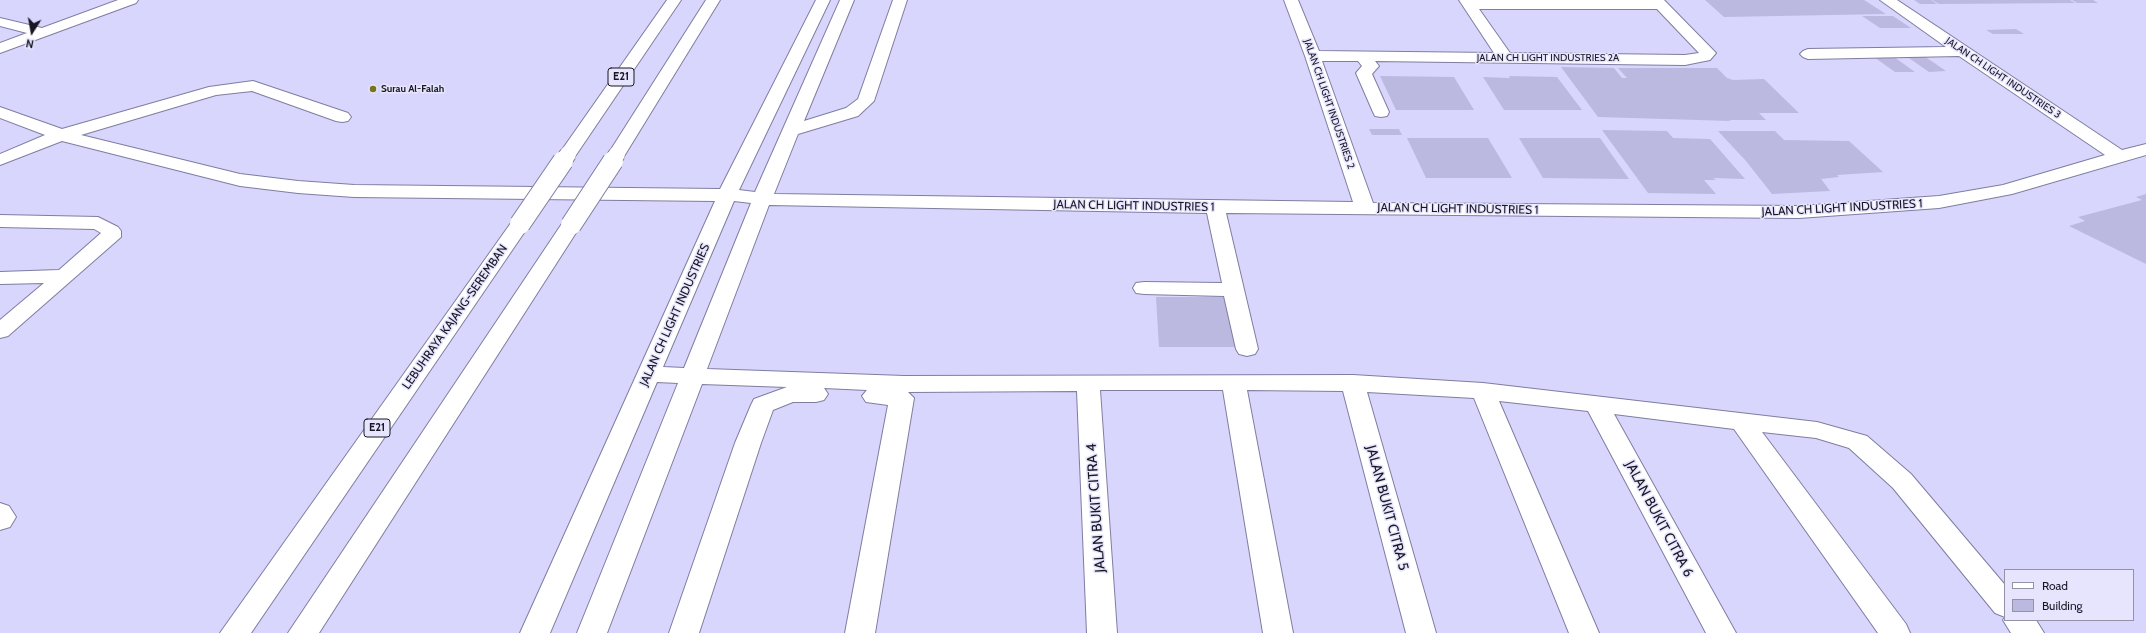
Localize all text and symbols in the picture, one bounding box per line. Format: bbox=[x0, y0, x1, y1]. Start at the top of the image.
north arrow bbox=[12, 12, 52, 52]
street label: JALAN CH LIGHT INDUSTRIES 3 bbox=[1943, 35, 2063, 121]
text: N bbox=[25, 36, 35, 51]
street label: JALAN CH LIGHT INDUSTRIES 2 bbox=[1301, 38, 1357, 170]
street label: JALAN CH LIGHT INDUSTRIES 2A bbox=[1477, 52, 1619, 64]
road number: E21 bbox=[608, 68, 634, 86]
place label: Surau Al-Falah bbox=[381, 83, 444, 95]
marker: Surau Al-Falah bbox=[368, 84, 378, 94]
street label: JALAN CH LIGHT INDUSTRIES 1 bbox=[1053, 197, 1215, 215]
street label: JALAN CH LIGHT INDUSTRIES 1 bbox=[1761, 197, 1923, 219]
street label: JALAN CH LIGHT INDUSTRIES 1 bbox=[1377, 200, 1539, 218]
street label: JALAN CH LIGHT INDUSTRIES bbox=[637, 241, 713, 389]
street label: LEBUHRAYA KAJANG-SEREMBAN bbox=[399, 242, 511, 392]
road number: E21 bbox=[364, 419, 390, 437]
street label: JALAN BUKIT CITRA 4 bbox=[1083, 443, 1109, 573]
street label: JALAN BUKIT CITRA 5 bbox=[1362, 444, 1412, 572]
street label: JALAN BUKIT CITRA 6 bbox=[1621, 458, 1697, 580]
legend bbox=[2004, 569, 2134, 621]
text: Road bbox=[2042, 578, 2068, 593]
text: Building bbox=[2042, 598, 2083, 613]

